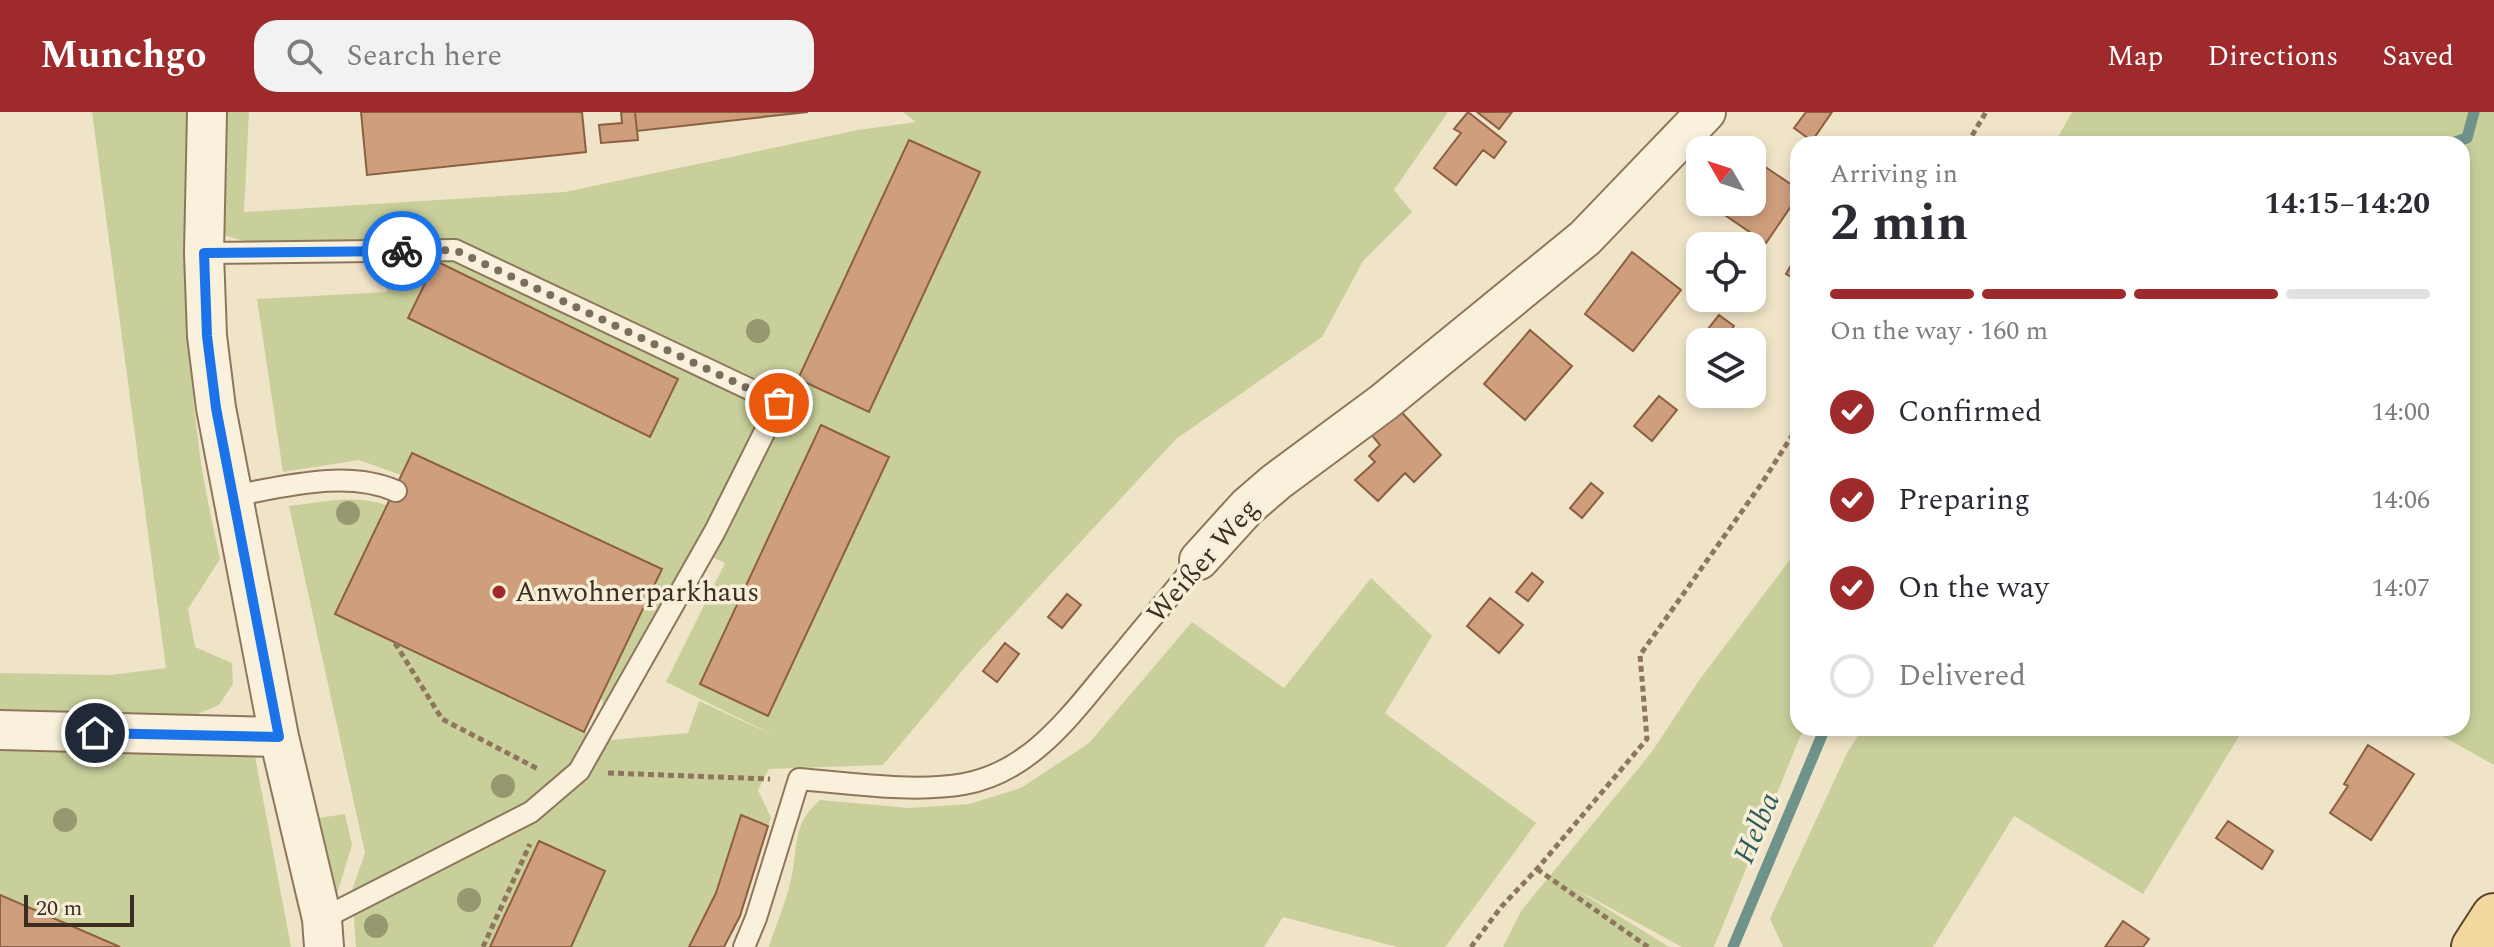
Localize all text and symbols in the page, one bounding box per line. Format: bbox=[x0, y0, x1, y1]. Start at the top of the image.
search box bbox=[254, 20, 814, 92]
text: Munchgo bbox=[40, 27, 206, 85]
text: Search here bbox=[346, 33, 502, 79]
icon: search bbox=[282, 34, 326, 78]
text: Map bbox=[2107, 35, 2164, 78]
text: Directions bbox=[2208, 35, 2338, 78]
text: Saved bbox=[2382, 35, 2454, 78]
north arrow bbox=[1686, 136, 1766, 216]
map controls bbox=[1686, 136, 1766, 408]
text: Arriving in bbox=[1830, 154, 1958, 194]
text: 14:15–14:20 bbox=[2264, 181, 2430, 227]
text: 2 min bbox=[1830, 184, 1968, 263]
courier bbox=[362, 211, 442, 291]
icon: bike bbox=[380, 229, 424, 273]
button: locate bbox=[1686, 232, 1766, 312]
text: On the way · 160 m bbox=[1830, 311, 2048, 351]
button: layers bbox=[1686, 328, 1766, 408]
pin bbox=[745, 369, 813, 437]
icon: bag bbox=[757, 381, 801, 425]
text: Confirmed bbox=[1898, 389, 2042, 435]
icon: check bbox=[1830, 390, 1874, 434]
text: 14:00 bbox=[2371, 392, 2430, 432]
text: Preparing bbox=[1898, 477, 2030, 523]
icon: check bbox=[1830, 478, 1874, 522]
text: 14:06 bbox=[2371, 480, 2430, 520]
street label: Weißer Weg bbox=[1136, 489, 1270, 633]
text: On the way bbox=[1898, 565, 2049, 611]
icon: check bbox=[1830, 566, 1874, 610]
text: 14:07 bbox=[2371, 568, 2430, 608]
place label: Anwohnerparkhaus bbox=[515, 571, 759, 614]
marker: Anwohnerparkhaus bbox=[490, 583, 508, 601]
text: Delivered bbox=[1898, 653, 2026, 699]
pin bbox=[61, 699, 129, 767]
icon: home bbox=[73, 711, 117, 755]
water label: Helba bbox=[1721, 785, 1793, 871]
scale bar bbox=[24, 891, 134, 927]
text: 20 m bbox=[36, 892, 82, 925]

